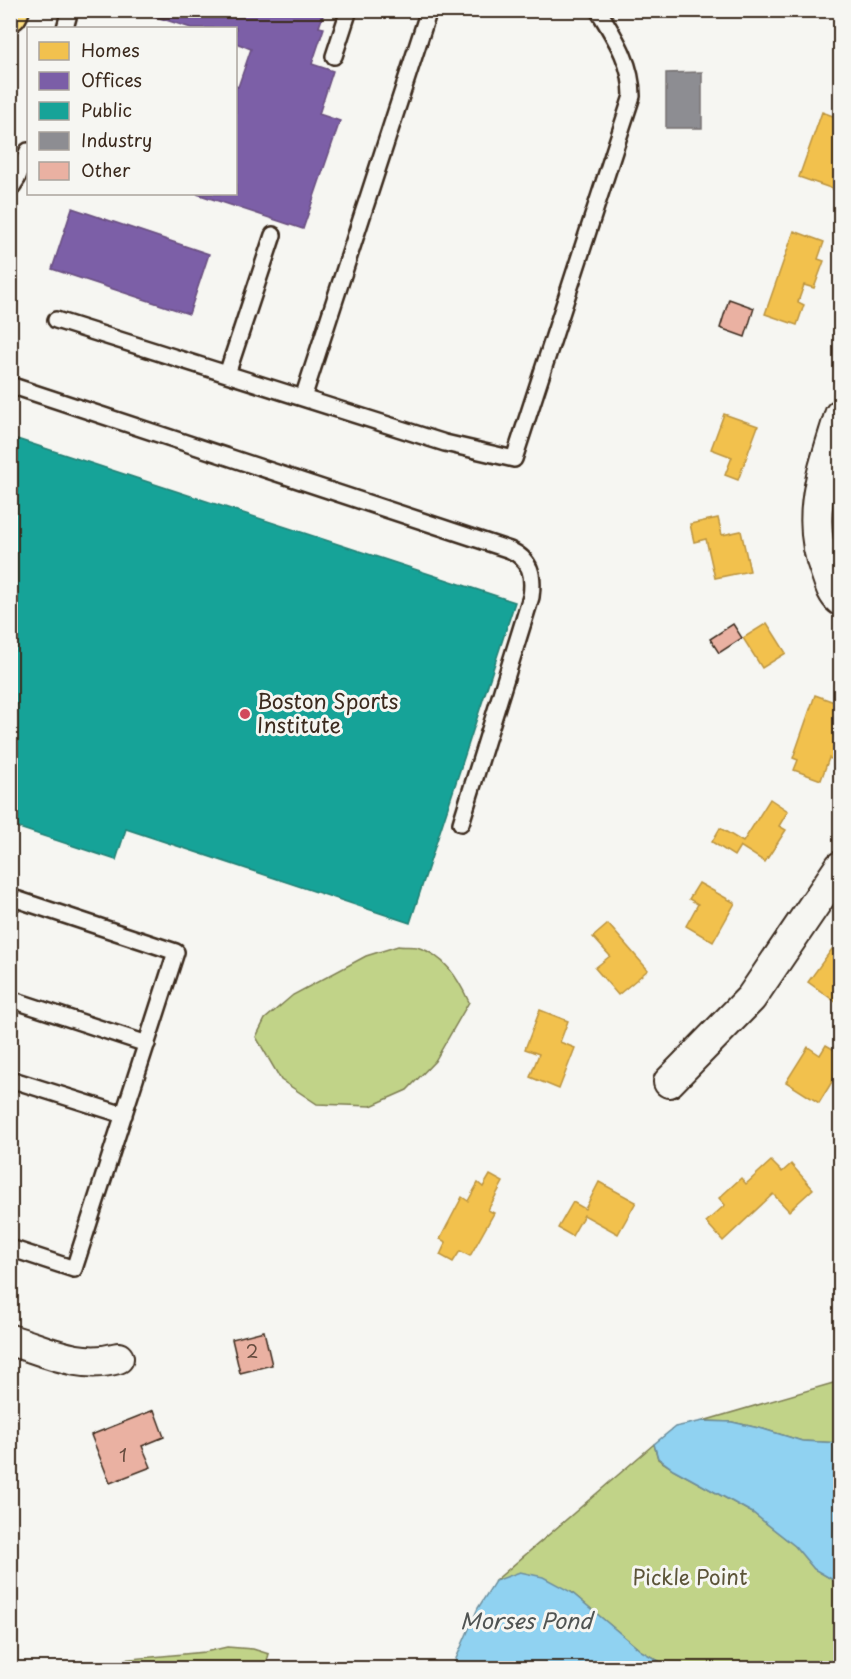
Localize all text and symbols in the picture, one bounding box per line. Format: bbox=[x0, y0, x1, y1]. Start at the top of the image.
legend bbox=[27, 27, 237, 195]
text: Homes bbox=[81, 36, 139, 63]
text: Offices bbox=[81, 66, 142, 93]
text: Public bbox=[81, 96, 132, 123]
text: Industry bbox=[81, 126, 152, 153]
text: Other bbox=[81, 156, 131, 183]
place label: Boston Sports Institute bbox=[257, 684, 399, 740]
marker: Boston Sports Institute bbox=[238, 707, 252, 721]
house number: 2 bbox=[246, 1337, 258, 1364]
house number: 1 bbox=[119, 1441, 127, 1468]
park label: Pickle Point bbox=[632, 1560, 748, 1592]
water label: Morses Pond bbox=[460, 1603, 596, 1636]

